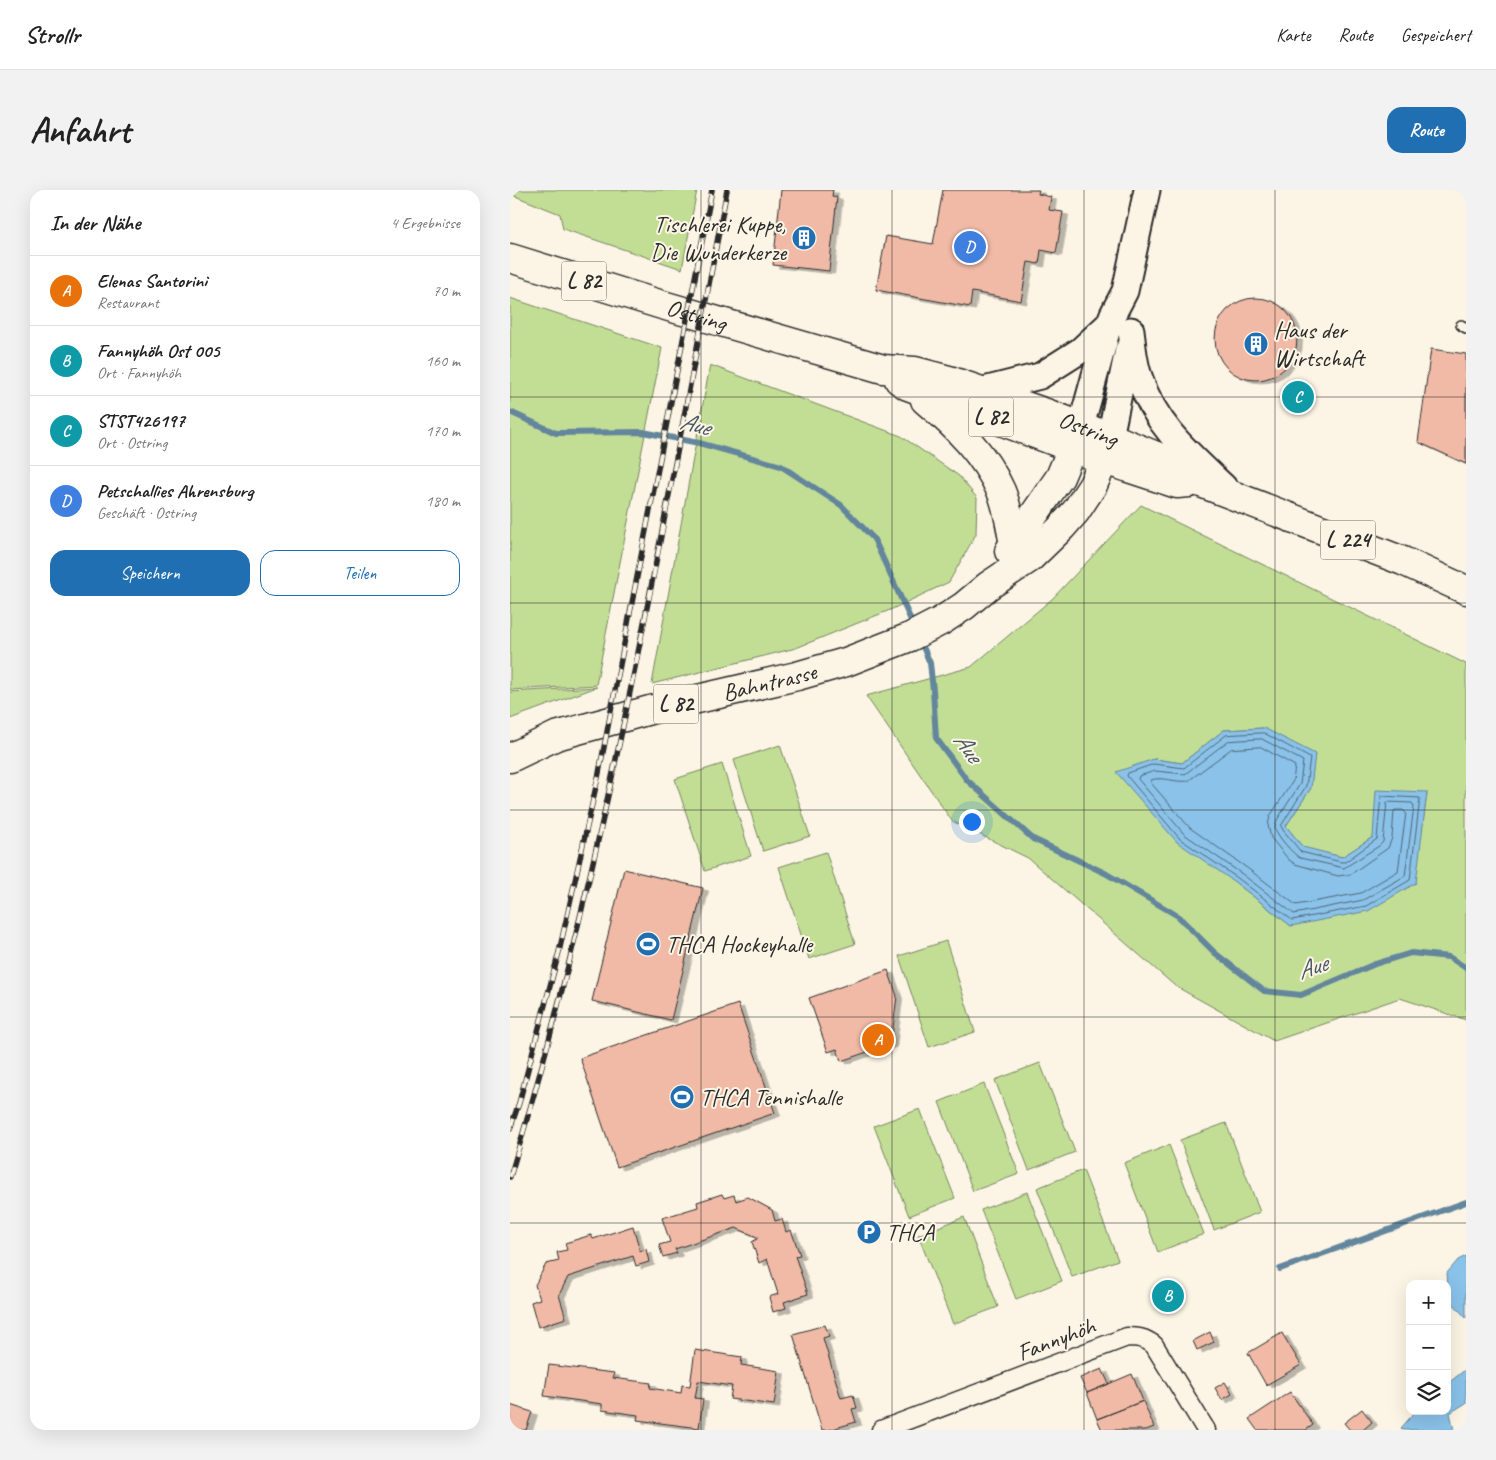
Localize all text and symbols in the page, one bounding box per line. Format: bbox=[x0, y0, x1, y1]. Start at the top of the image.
text: Strollr bbox=[25, 20, 80, 50]
text: Karte bbox=[1276, 24, 1311, 46]
text: Route bbox=[1339, 24, 1373, 46]
text: Gespeichert bbox=[1401, 24, 1471, 46]
button: Route bbox=[1387, 107, 1466, 153]
text: Anfahrt bbox=[30, 108, 130, 153]
place label: Tischlerei Kuppe, Die Wunderkerze bbox=[650, 209, 788, 267]
text: In der Nähe bbox=[50, 210, 140, 236]
text: 4 Ergebnisse bbox=[391, 213, 460, 233]
building icon: Tischlerei Kuppe, Die Wunderkerze bbox=[791, 225, 817, 251]
pin: D bbox=[954, 228, 986, 266]
road number: L 82 bbox=[562, 262, 606, 300]
text: Elenas Santorini bbox=[97, 269, 207, 293]
text: A bbox=[62, 281, 70, 301]
text: 70 m bbox=[433, 281, 460, 301]
street label: Ostring bbox=[663, 292, 732, 338]
text: Restaurant bbox=[97, 293, 159, 313]
place label: Haus der Wirtschaft bbox=[1274, 315, 1366, 373]
building icon: Haus der Wirtschaft bbox=[1243, 331, 1269, 357]
text: Fannyhöh Ost 005 bbox=[97, 339, 219, 363]
text: B bbox=[62, 351, 70, 371]
text: 160 m bbox=[426, 351, 460, 371]
text: Ort · Fannyhöh bbox=[97, 363, 181, 383]
pin: C bbox=[1282, 378, 1314, 416]
road number: L 82 bbox=[968, 398, 1014, 436]
street label: Ostring bbox=[1055, 404, 1125, 455]
water label: Aue bbox=[677, 405, 717, 444]
text: STST426197 bbox=[97, 409, 185, 433]
text: C bbox=[62, 421, 70, 441]
text: 170 m bbox=[426, 421, 460, 441]
text: Ort · Ostring bbox=[97, 433, 167, 453]
text: Petschallies Ahrensburg bbox=[97, 479, 253, 503]
text: D bbox=[61, 491, 71, 511]
text: 180 m bbox=[426, 491, 460, 511]
text: Geschäft · Ostring bbox=[97, 503, 196, 523]
road number: L 224 bbox=[1320, 520, 1376, 560]
button: Speichern bbox=[50, 550, 250, 596]
button: Teilen bbox=[260, 550, 460, 596]
street label: Bahntrasse bbox=[720, 656, 822, 708]
road number: L 82 bbox=[654, 684, 698, 724]
water label: Aue bbox=[946, 726, 992, 772]
your location bbox=[959, 809, 985, 835]
place label: THCA Hockeyhalle bbox=[666, 929, 814, 959]
sports icon: THCA Hockeyhalle bbox=[635, 931, 661, 957]
water label: Aue bbox=[1293, 946, 1335, 987]
pin: A bbox=[862, 1021, 894, 1059]
place label: THCA Tennishalle bbox=[700, 1082, 844, 1112]
sports icon: THCA Tennishalle bbox=[669, 1084, 695, 1110]
place label: THCA bbox=[886, 1217, 935, 1247]
parking icon: THCA bbox=[856, 1219, 882, 1245]
pin: B bbox=[1152, 1277, 1184, 1315]
map controls bbox=[1406, 1280, 1451, 1415]
button: + bbox=[1406, 1280, 1451, 1325]
street label: Fannyhöh bbox=[1013, 1310, 1101, 1368]
button: − bbox=[1406, 1325, 1451, 1370]
button: layers bbox=[1406, 1370, 1451, 1415]

